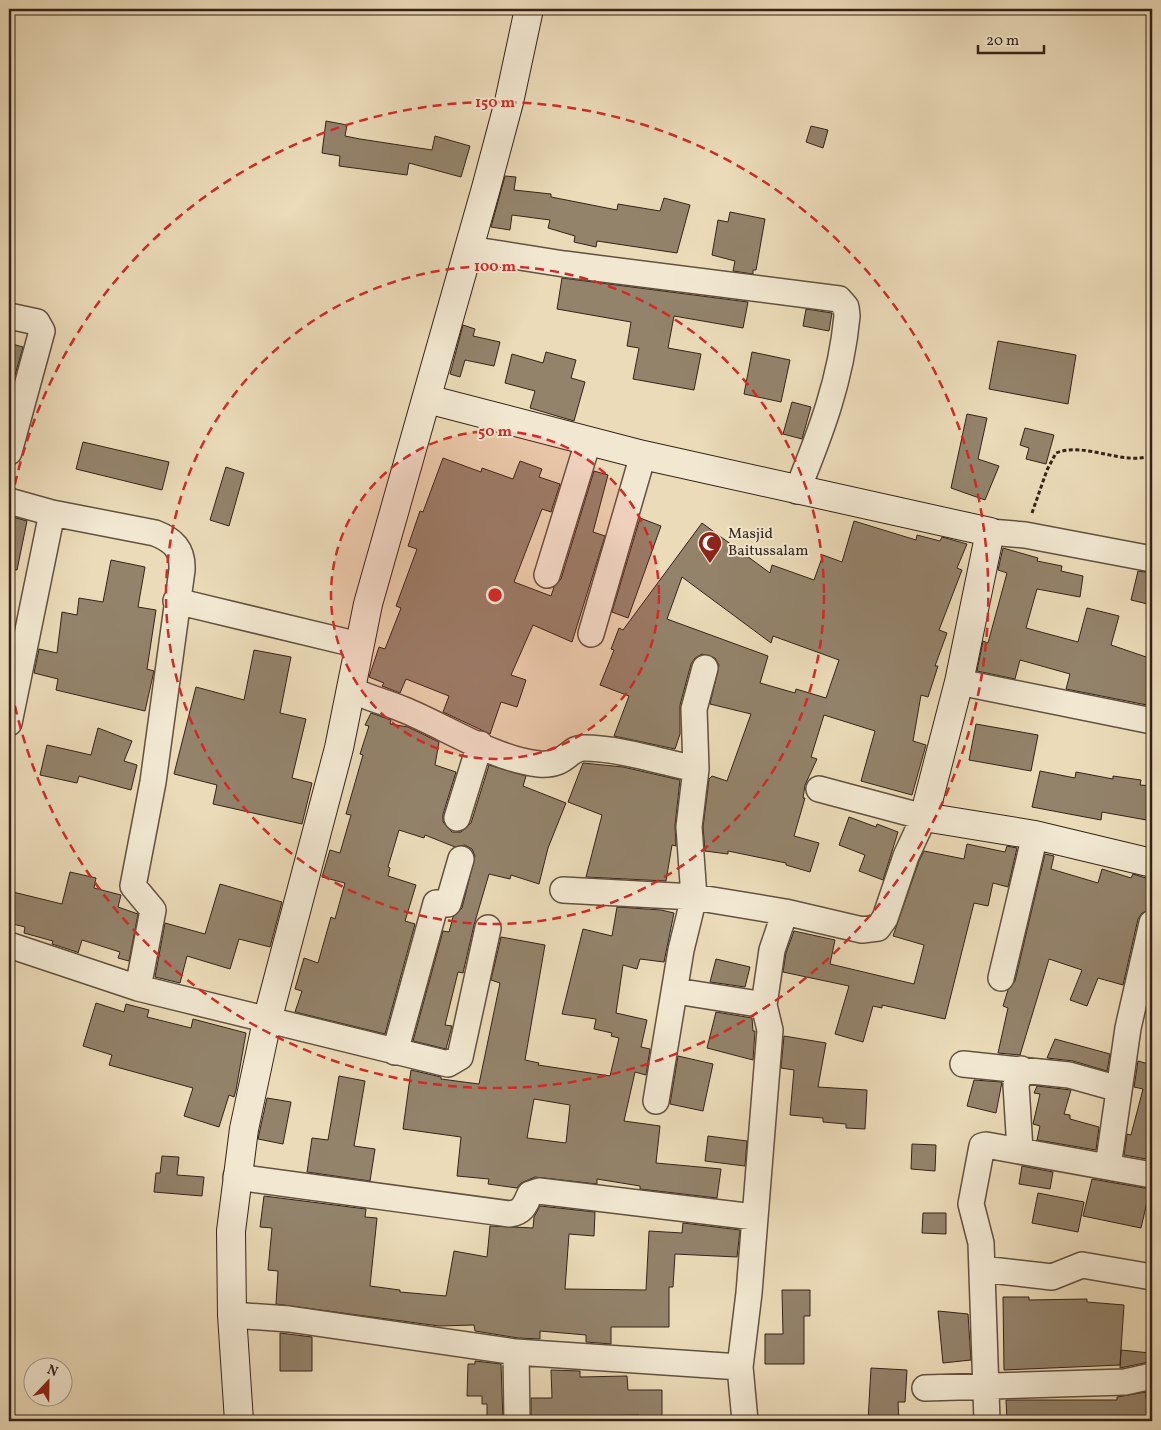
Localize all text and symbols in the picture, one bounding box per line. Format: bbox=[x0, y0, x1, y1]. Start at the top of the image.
scale bar bbox=[978, 22, 1045, 54]
text: 20 m bbox=[986, 31, 1019, 52]
text: 150 m bbox=[475, 93, 515, 114]
text: 100 m bbox=[474, 257, 517, 278]
text: 50 m bbox=[478, 422, 512, 443]
place label: Masjid Baitussalam bbox=[728, 524, 809, 562]
mosque icon: Masjid Baitussalam bbox=[697, 530, 723, 564]
centre of rings bbox=[486, 586, 504, 604]
north arrow bbox=[22, 1358, 72, 1408]
text: N bbox=[44, 1361, 61, 1382]

